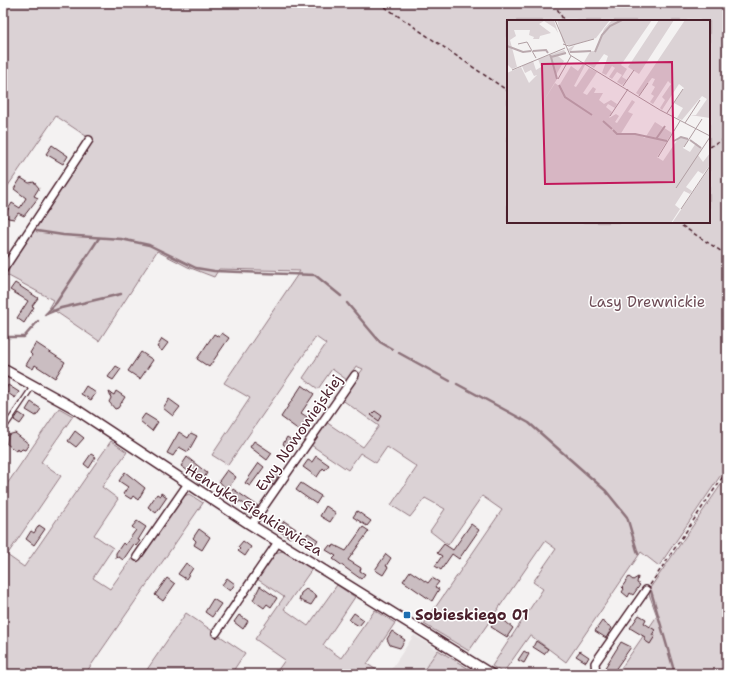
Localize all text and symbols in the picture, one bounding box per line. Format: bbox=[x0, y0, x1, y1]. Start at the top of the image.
inset map bbox=[507, 20, 710, 223]
park label: Lasy Drewnickie bbox=[589, 292, 705, 312]
street label: Ewy Nowowiejskiej bbox=[251, 371, 347, 495]
street label: Henryka Sienkiewicza bbox=[181, 459, 327, 561]
place label: Sobieskiego 01 bbox=[415, 605, 529, 625]
marker: Sobieskiego 01 bbox=[402, 610, 412, 620]

